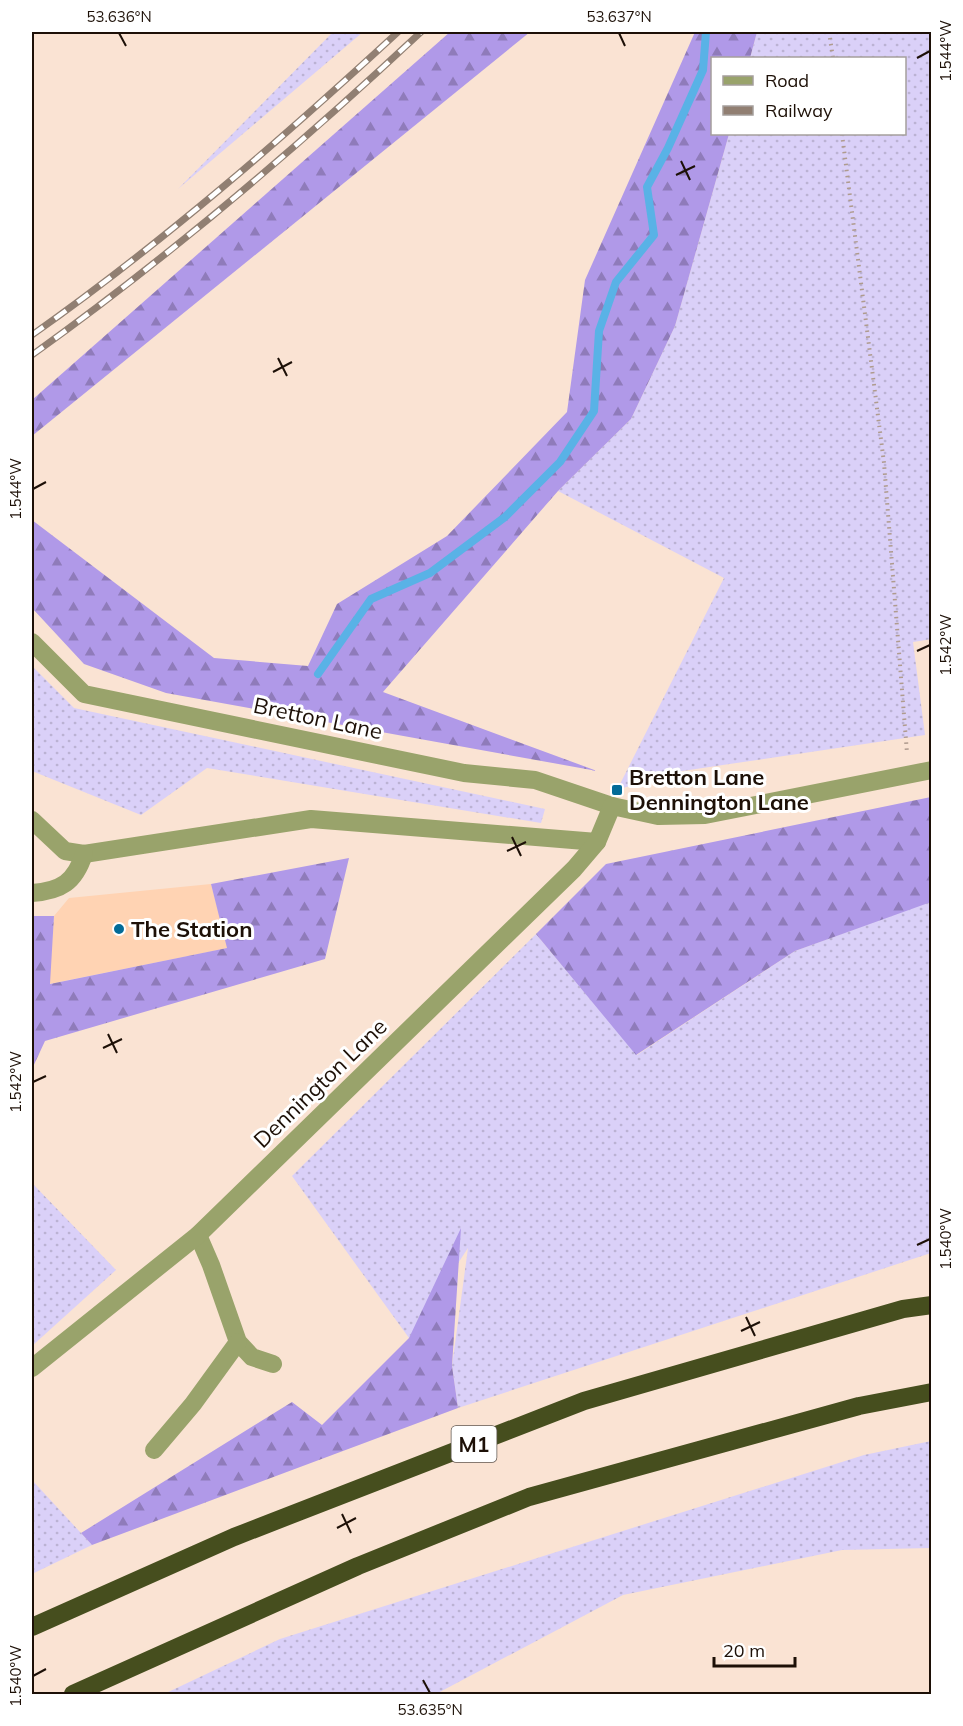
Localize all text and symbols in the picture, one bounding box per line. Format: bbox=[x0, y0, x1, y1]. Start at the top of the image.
text: 53.636°N bbox=[86, 7, 152, 26]
text: 53.637°N bbox=[586, 7, 652, 26]
text: 1.544°W bbox=[936, 20, 955, 82]
legend bbox=[711, 57, 906, 135]
text: Road bbox=[765, 69, 809, 92]
text: Railway bbox=[765, 99, 833, 122]
text: 1.544°W bbox=[6, 458, 25, 520]
text: 1.542°W bbox=[936, 614, 955, 676]
street label: Bretton Lane bbox=[251, 691, 385, 745]
place label: Bretton Lane Dennington Lane bbox=[629, 763, 809, 816]
marker: Bretton Lane Dennington Lane bbox=[610, 783, 624, 797]
place label: The Station bbox=[131, 915, 252, 943]
marker: The Station bbox=[112, 922, 126, 936]
street label: Dennington Lane bbox=[248, 1012, 392, 1154]
text: 1.542°W bbox=[6, 1051, 25, 1113]
text: 1.540°W bbox=[936, 1208, 955, 1270]
road number: M1 bbox=[452, 1426, 496, 1462]
scale bar bbox=[714, 1630, 795, 1668]
text: 20 m bbox=[723, 1639, 765, 1662]
text: 1.540°W bbox=[6, 1645, 25, 1707]
text: 53.635°N bbox=[397, 1700, 463, 1719]

